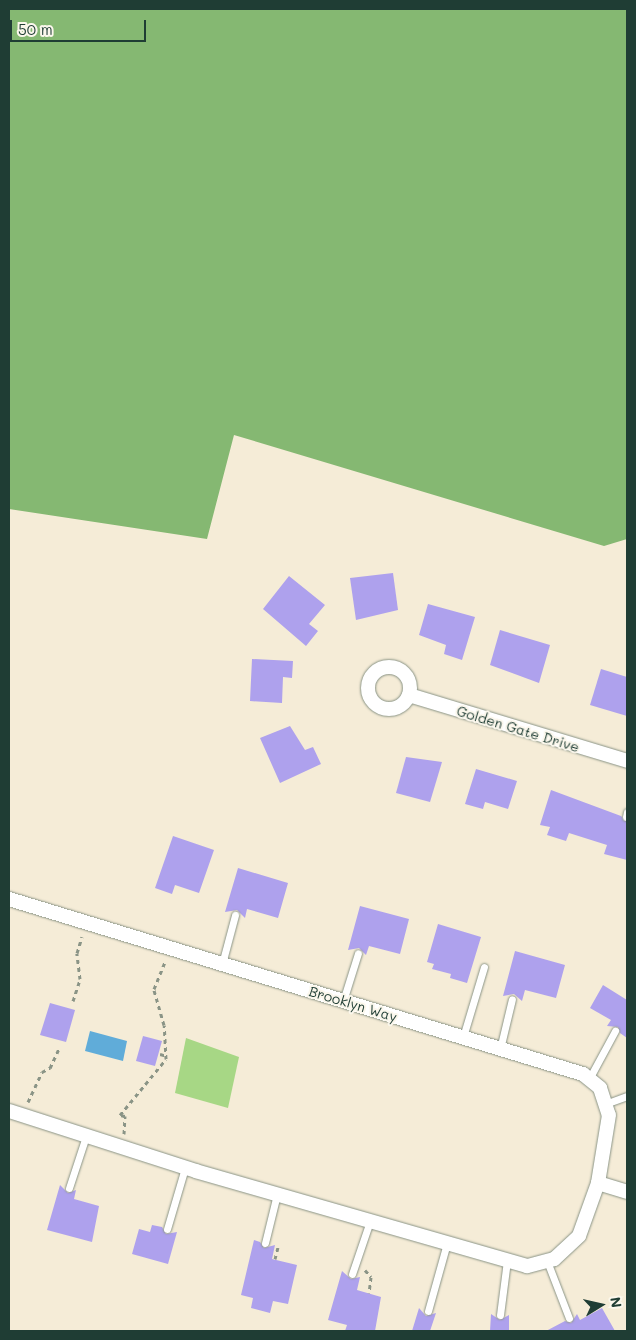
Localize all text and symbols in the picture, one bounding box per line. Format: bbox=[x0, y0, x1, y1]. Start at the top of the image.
scale bar bbox=[12, 10, 149, 42]
text: 50 m bbox=[18, 19, 53, 39]
street label: Golden Gate Drive bbox=[455, 702, 581, 756]
street label: Brooklyn Way bbox=[307, 983, 399, 1025]
north arrow bbox=[576, 1280, 626, 1330]
text: N bbox=[606, 1295, 627, 1309]

